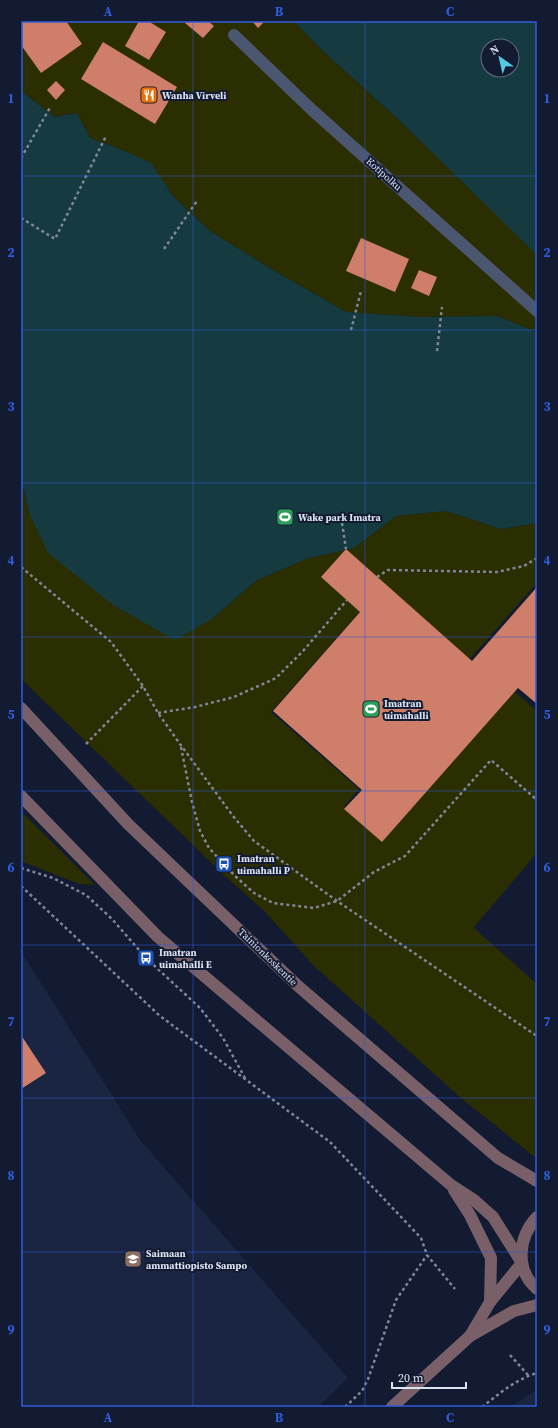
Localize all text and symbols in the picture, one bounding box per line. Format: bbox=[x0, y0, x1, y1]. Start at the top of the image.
text: A bbox=[104, 3, 113, 20]
text: B bbox=[275, 3, 284, 20]
text: C bbox=[446, 3, 454, 20]
north arrow bbox=[480, 38, 520, 78]
text: N bbox=[487, 42, 502, 59]
restaurant icon: Wanha Virveli bbox=[139, 85, 159, 105]
place label: Wanha Virveli bbox=[162, 89, 226, 102]
text: 1 bbox=[7, 90, 15, 107]
text: 1 bbox=[543, 90, 551, 107]
street label: Kotipolku bbox=[363, 155, 405, 193]
text: 2 bbox=[7, 244, 15, 261]
text: 2 bbox=[543, 244, 551, 261]
text: 3 bbox=[7, 398, 15, 415]
text: 3 bbox=[543, 398, 551, 415]
sports icon: Wake park Imatra bbox=[275, 507, 295, 527]
place label: Wake park Imatra bbox=[298, 511, 381, 524]
text: 4 bbox=[7, 552, 15, 569]
text: 4 bbox=[543, 552, 551, 569]
place label: Imatran uimahalli bbox=[384, 697, 429, 722]
sports icon: Imatran uimahalli bbox=[361, 699, 381, 719]
text: 5 bbox=[7, 706, 15, 723]
text: 5 bbox=[543, 706, 551, 723]
place label: Imatran uimahalli P bbox=[237, 852, 290, 877]
bus stop icon: Imatran uimahalli P bbox=[214, 854, 234, 874]
text: 6 bbox=[7, 859, 15, 876]
text: 6 bbox=[543, 859, 551, 876]
street label: Tainionkoskentie bbox=[236, 926, 300, 988]
place label: Imatran uimahalli E bbox=[159, 946, 212, 971]
bus stop icon: Imatran uimahalli E bbox=[136, 948, 156, 968]
text: 7 bbox=[7, 1013, 15, 1030]
text: 7 bbox=[543, 1013, 551, 1030]
text: 8 bbox=[7, 1167, 15, 1184]
text: 8 bbox=[543, 1167, 551, 1184]
place label: Saimaan ammattiopisto Sampo bbox=[146, 1247, 247, 1272]
school or university icon: Saimaan ammattiopisto Sampo bbox=[123, 1249, 143, 1269]
text: 9 bbox=[7, 1321, 15, 1338]
text: 9 bbox=[543, 1321, 551, 1338]
scale bar bbox=[392, 1364, 466, 1390]
text: 20 m bbox=[398, 1370, 424, 1386]
text: A bbox=[104, 1409, 113, 1426]
text: B bbox=[275, 1409, 284, 1426]
text: C bbox=[446, 1409, 454, 1426]

